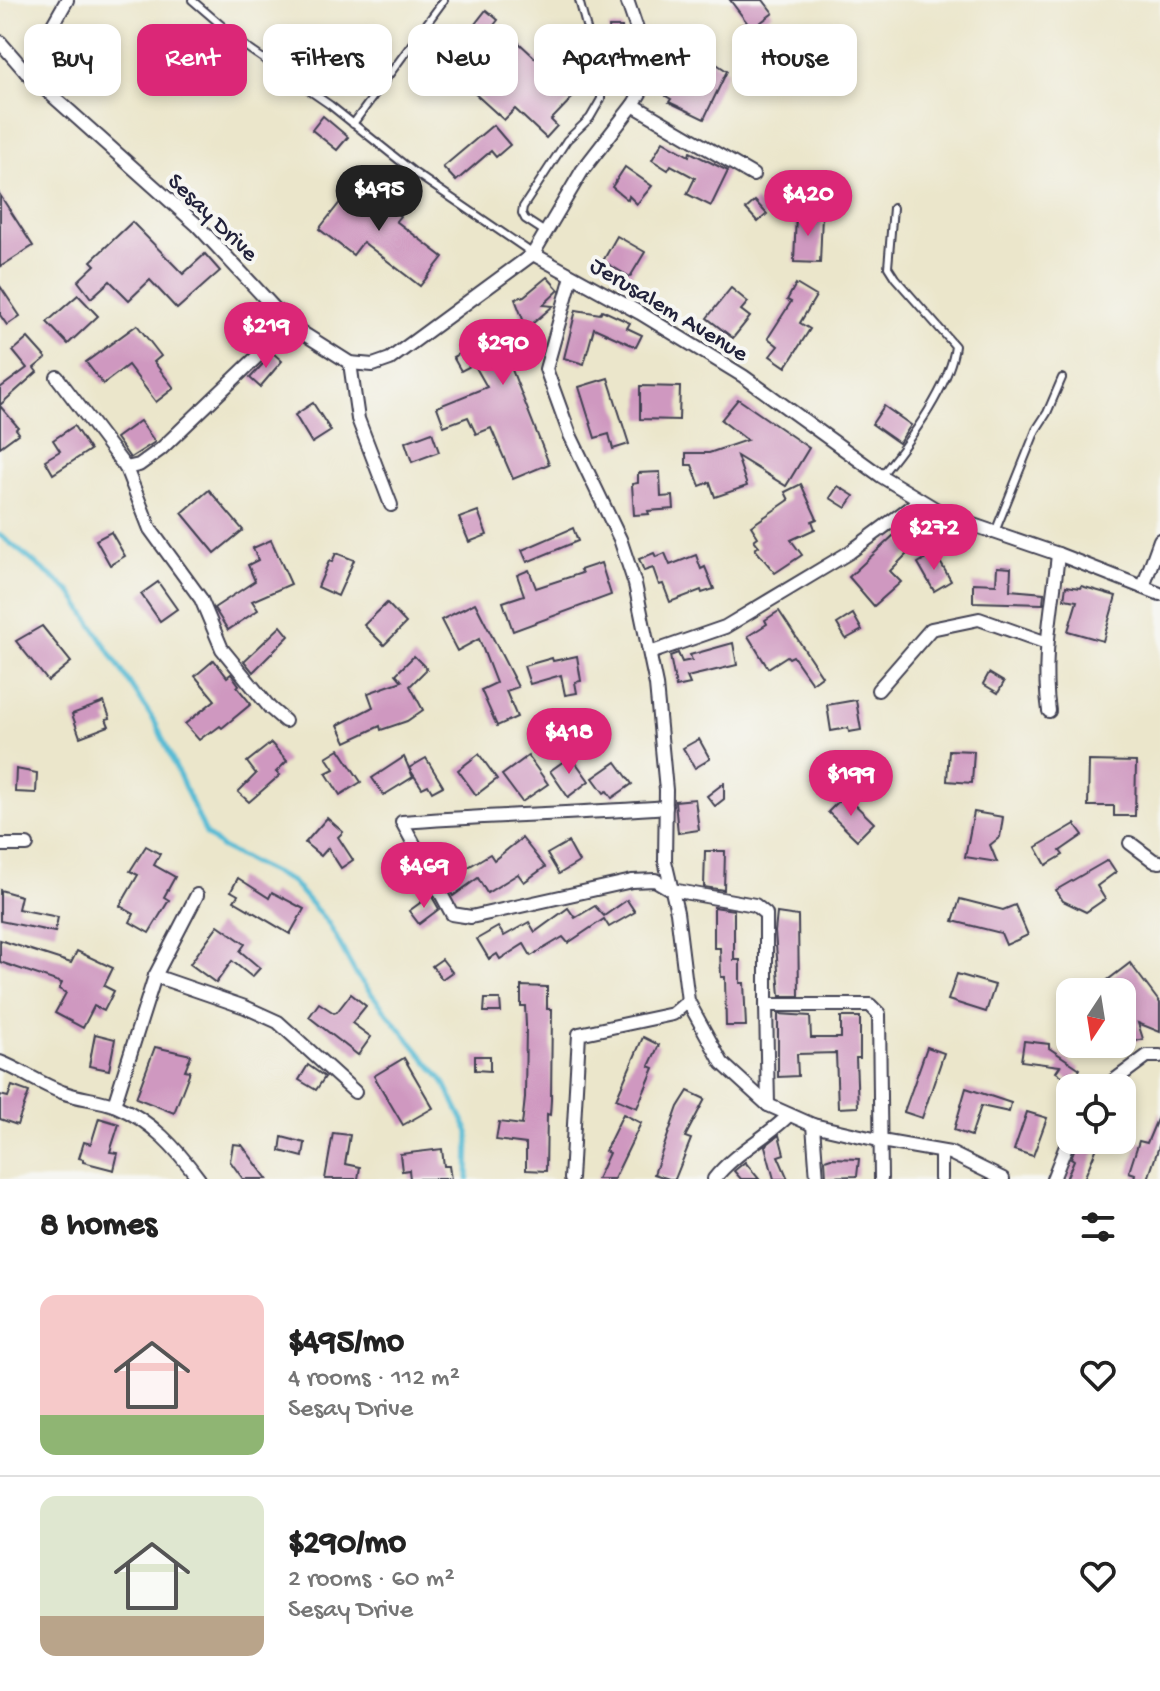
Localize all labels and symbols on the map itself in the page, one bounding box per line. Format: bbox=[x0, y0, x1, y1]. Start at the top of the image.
pin: $495 bbox=[332, 165, 426, 233]
street label: Sesay Drive bbox=[160, 168, 264, 269]
pin: $420 bbox=[761, 170, 855, 238]
street label: Jerusalem Avenue bbox=[584, 252, 753, 370]
pin: $219 bbox=[219, 302, 313, 370]
pin: $290 bbox=[456, 319, 550, 387]
pin: $272 bbox=[887, 504, 981, 572]
pin: $418 bbox=[522, 708, 616, 776]
pin: $199 bbox=[804, 750, 898, 818]
pin: $469 bbox=[377, 842, 471, 910]
north arrow bbox=[1056, 978, 1136, 1058]

